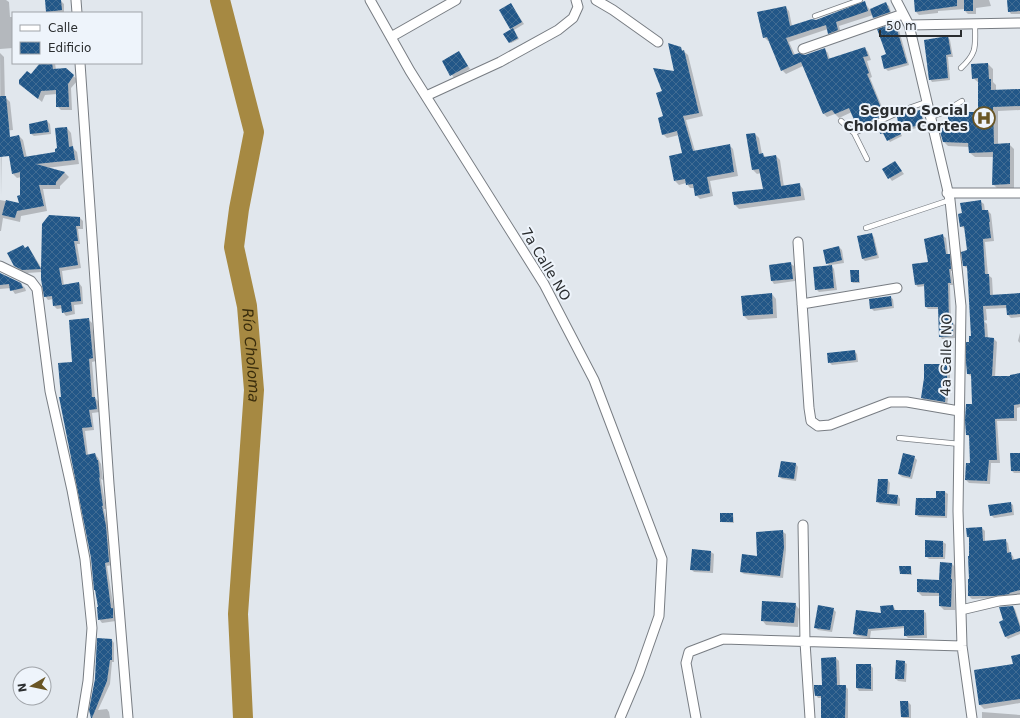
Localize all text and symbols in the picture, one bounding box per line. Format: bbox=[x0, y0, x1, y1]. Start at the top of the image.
legend bbox=[12, 12, 142, 64]
scale bar bbox=[880, 12, 961, 38]
text: 50 m bbox=[886, 19, 917, 33]
text: Calle bbox=[48, 21, 78, 35]
text: Edificio bbox=[48, 41, 91, 55]
place label: Seguro Social Choloma Cortes bbox=[843, 102, 968, 134]
hospital icon: Seguro Social Choloma Cortes bbox=[971, 105, 997, 131]
street label: 7a Calle NO bbox=[518, 224, 574, 304]
water label: Río Choloma bbox=[238, 307, 263, 403]
street label: 4a Calle NO bbox=[937, 314, 955, 396]
north arrow bbox=[12, 666, 52, 706]
text: N bbox=[15, 682, 30, 693]

